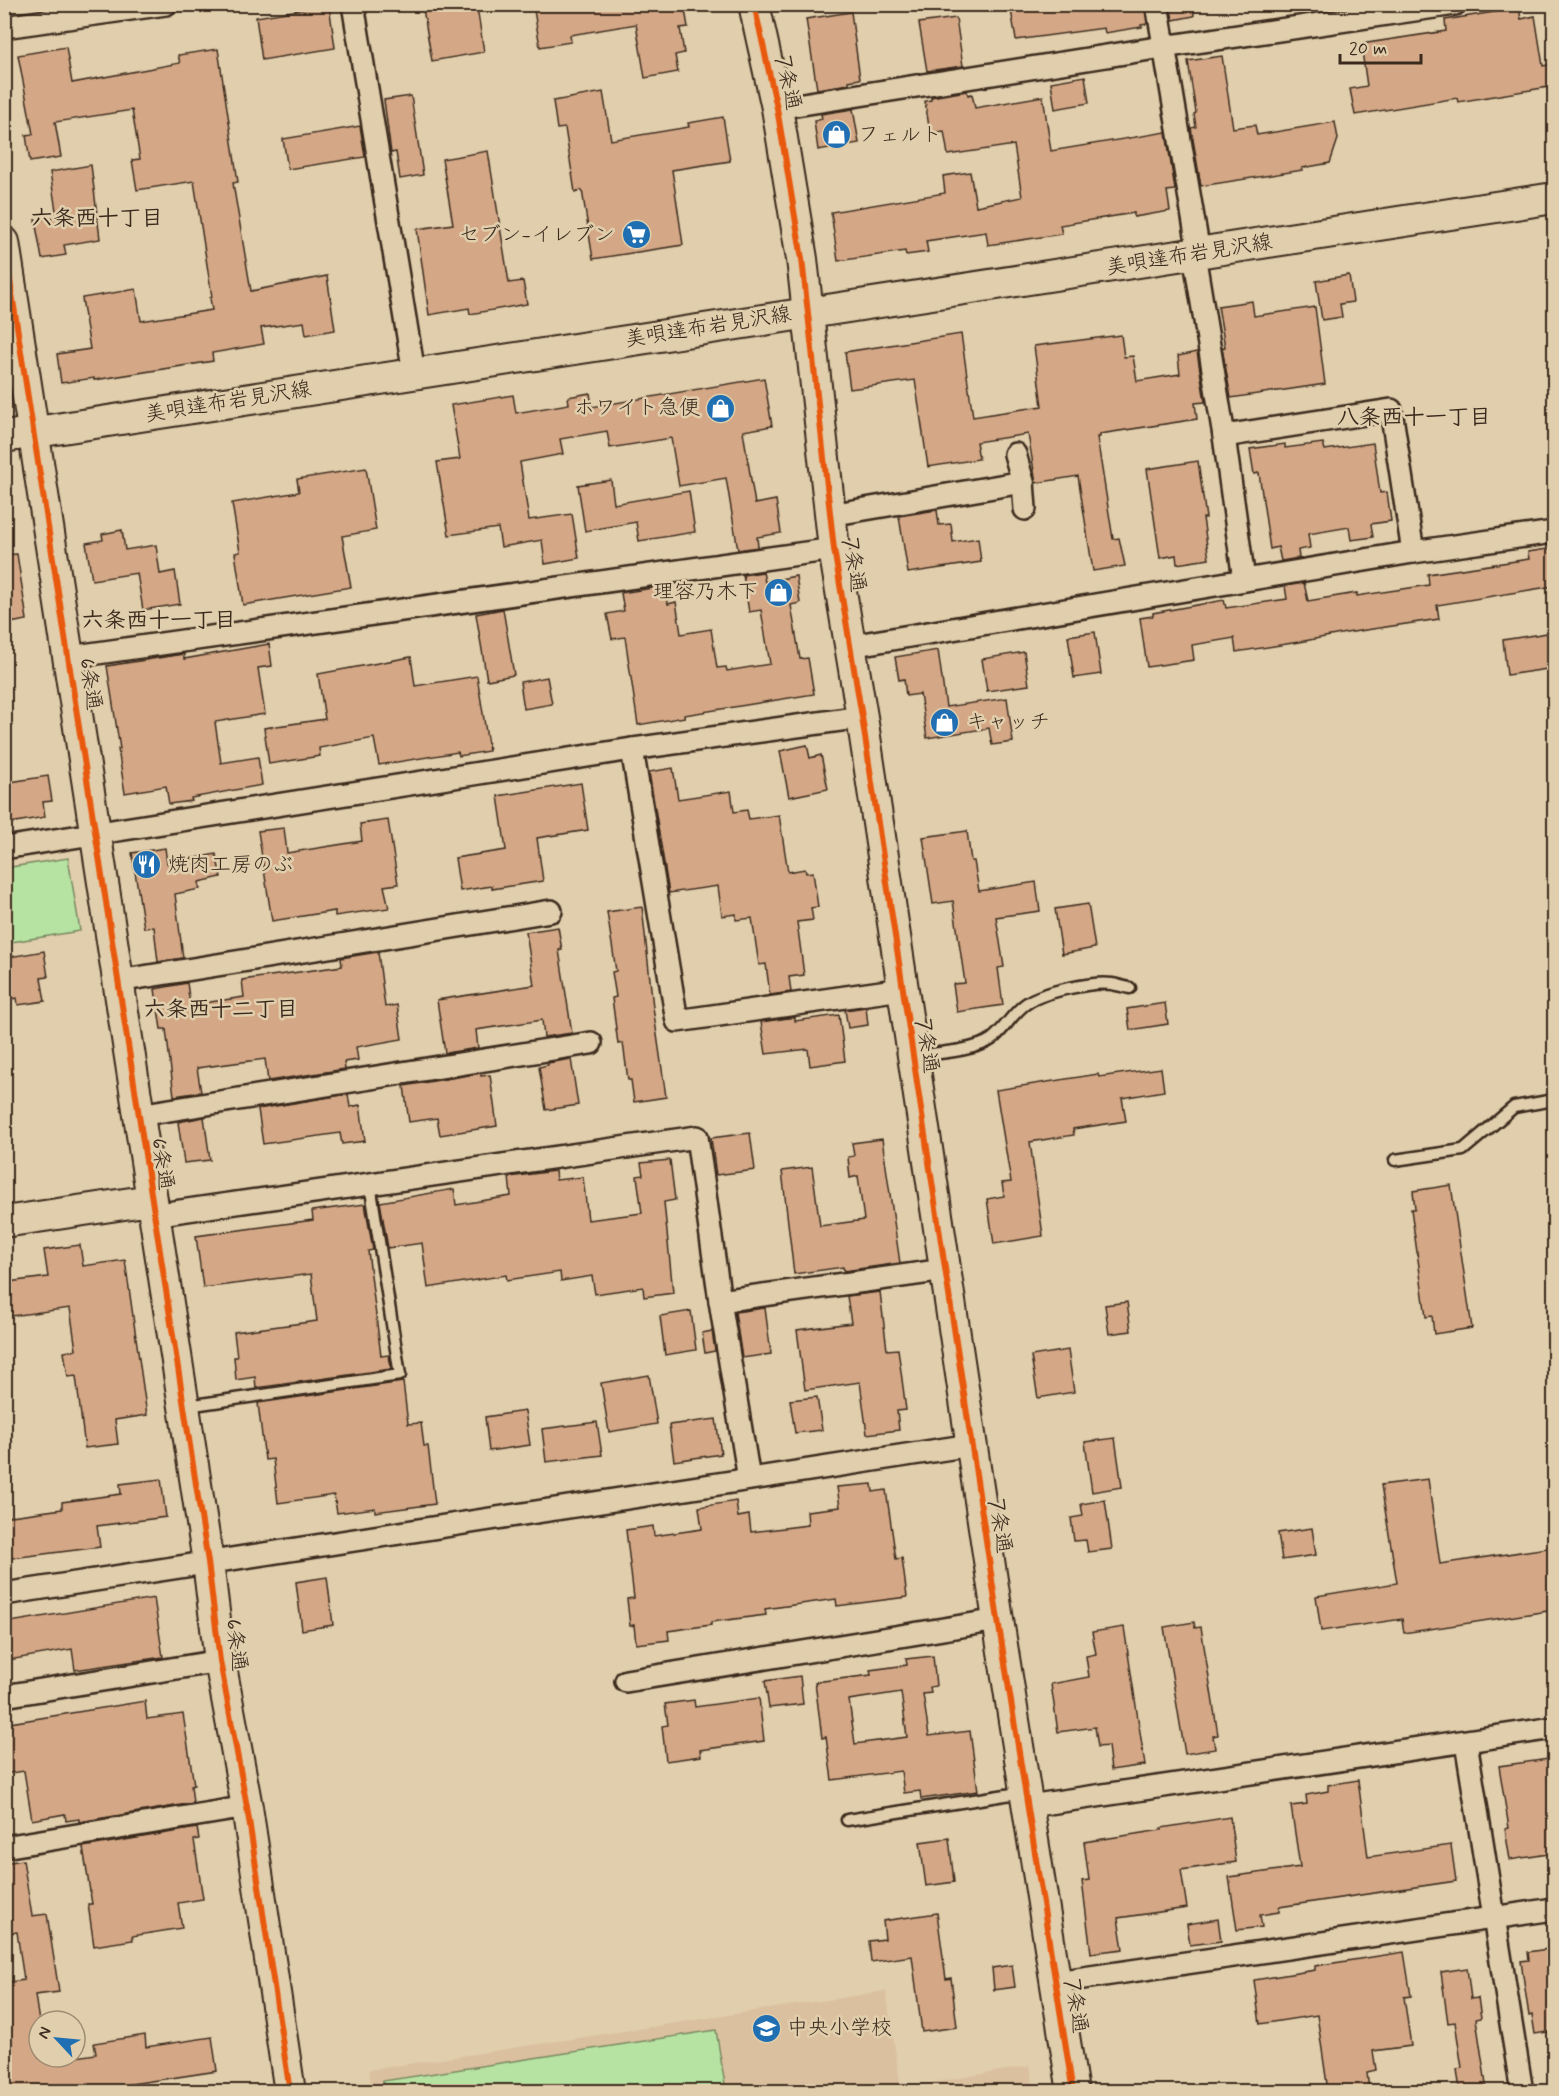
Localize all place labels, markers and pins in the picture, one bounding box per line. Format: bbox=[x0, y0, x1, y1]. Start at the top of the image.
shop icon: フェルト bbox=[821, 119, 853, 151]
place label: フェルト bbox=[858, 121, 942, 149]
supermarket icon: セブン-イレブン bbox=[620, 219, 652, 251]
place label: セブン-イレブン bbox=[459, 221, 615, 249]
shop icon: ホワイト急便 bbox=[705, 392, 737, 424]
place label: ホワイト急便 bbox=[574, 394, 700, 422]
shop icon: 理容乃木下 bbox=[763, 576, 795, 608]
place label: 理容乃木下 bbox=[653, 578, 758, 606]
shop icon: キャッチ bbox=[929, 706, 961, 738]
place label: キャッチ bbox=[966, 708, 1050, 736]
restaurant icon: 焼肉工房のぶ bbox=[131, 849, 163, 881]
place label: 焼肉工房のぶ bbox=[168, 851, 294, 879]
school or university icon: 中央小学校 bbox=[750, 2012, 782, 2044]
place label: 中央小学校 bbox=[787, 2014, 892, 2042]

